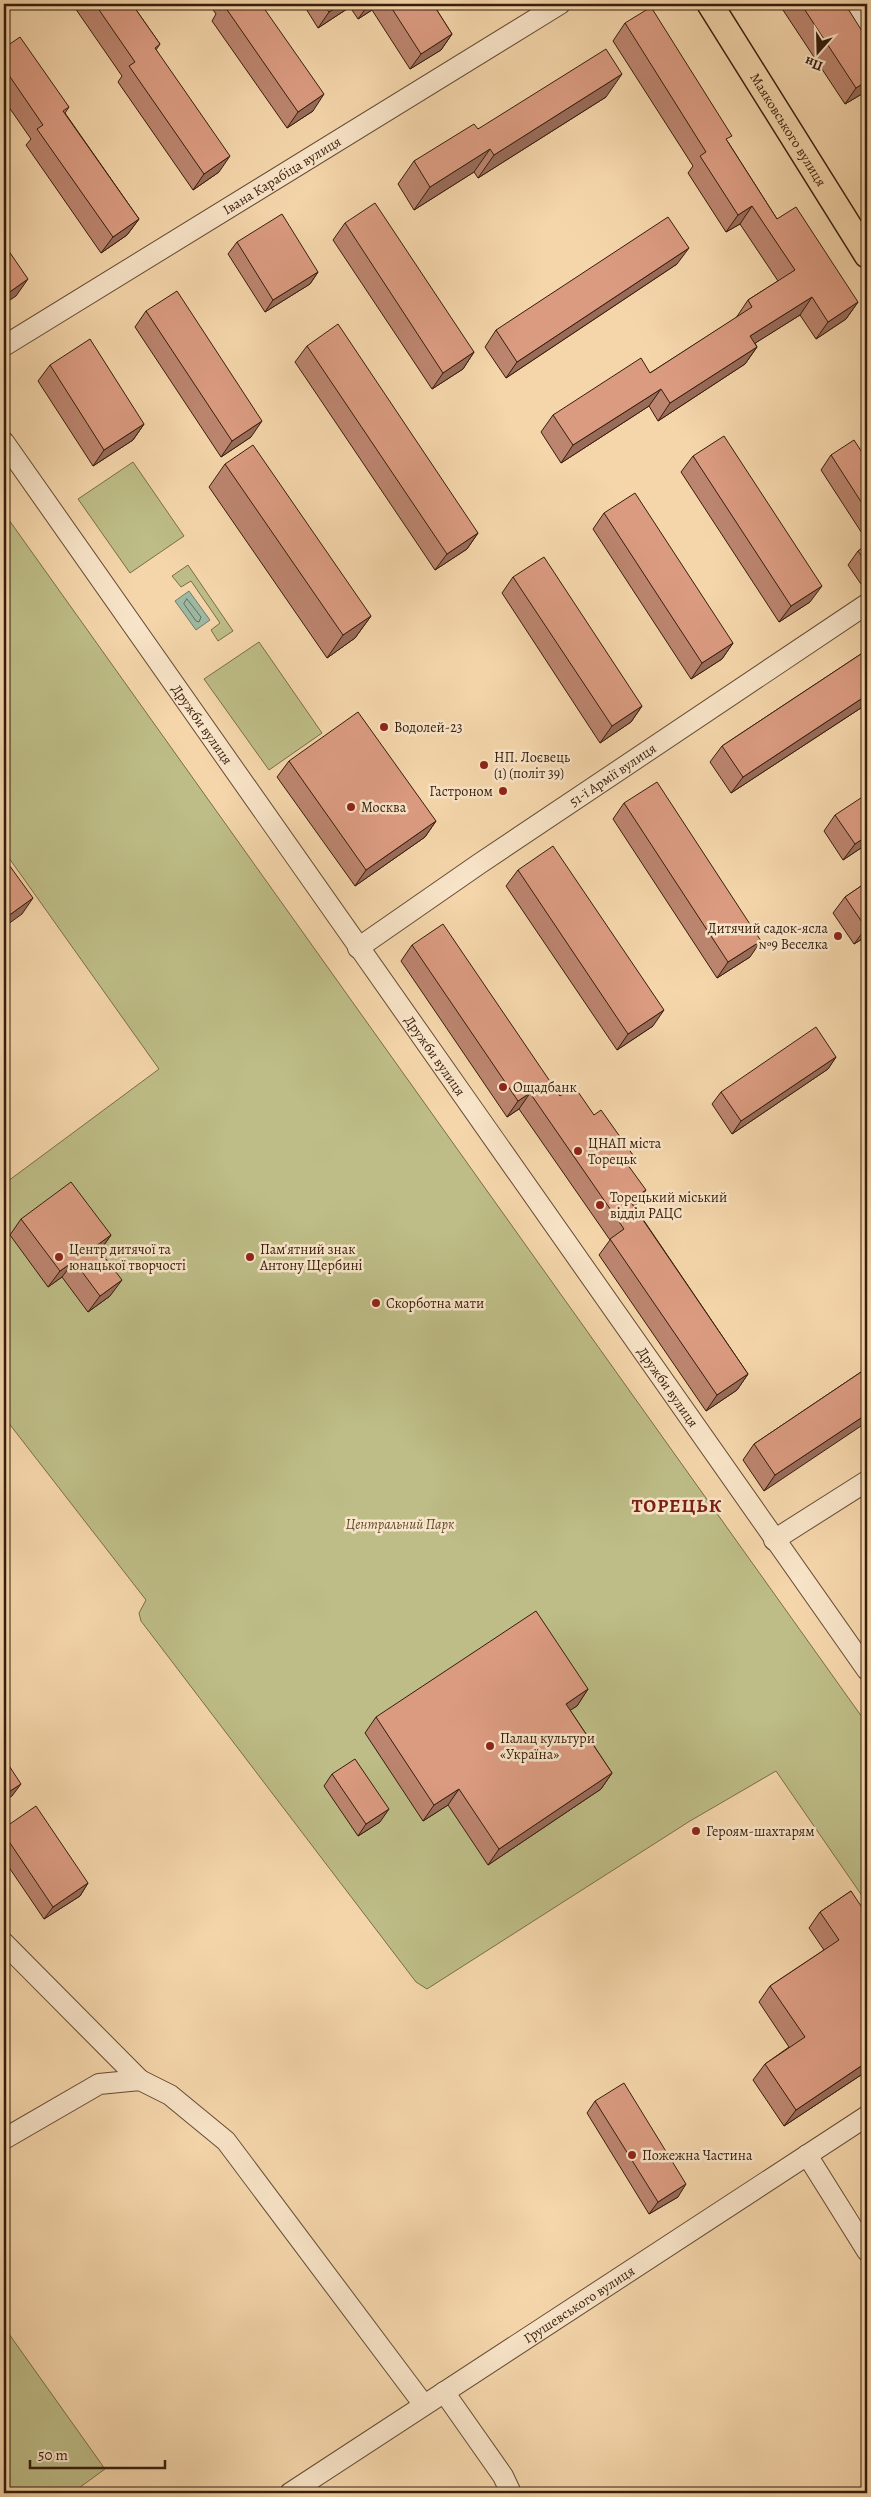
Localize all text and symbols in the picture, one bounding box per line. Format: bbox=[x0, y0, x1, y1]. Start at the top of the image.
north arrow bbox=[794, 28, 844, 78]
text: Пн bbox=[802, 52, 826, 76]
street label: Маяковського вулиця bbox=[746, 69, 831, 190]
street label: Івана Карабіца вулиця bbox=[219, 131, 345, 219]
street label: Дружби вулиця bbox=[168, 680, 237, 768]
place label: Водолей-23 bbox=[394, 718, 463, 737]
marker: Водолей-23 bbox=[378, 721, 390, 733]
street label: 51-ї Армії вулиця bbox=[565, 738, 660, 811]
place label: НП. Лоєвець (1) (політ 39) bbox=[494, 748, 570, 783]
marker: НП. Лоєвець (1) (політ 39) bbox=[478, 759, 490, 771]
place label: Гастроном bbox=[429, 782, 493, 801]
marker: Гастроном bbox=[497, 785, 509, 797]
place label: Москва bbox=[361, 798, 407, 817]
marker: Москва bbox=[345, 801, 357, 813]
place label: Дитячий садок-ясла №9 Веселка bbox=[708, 919, 829, 954]
marker: Дитячий садок-ясла №9 Веселка bbox=[832, 930, 844, 942]
street label: Дружби вулиця bbox=[400, 1012, 470, 1100]
place label: Ощадбанк bbox=[513, 1078, 577, 1097]
marker: Ощадбанк bbox=[497, 1081, 509, 1093]
place label: ЦНАП міста Торецьк bbox=[588, 1134, 662, 1169]
marker: ЦНАП міста Торецьк bbox=[572, 1145, 584, 1157]
place label: Торецький міський відділ РАЦС bbox=[610, 1188, 727, 1223]
marker: Торецький міський відділ РАЦС bbox=[594, 1199, 606, 1211]
place label: Центр дитячої та юнацької творчості bbox=[69, 1240, 186, 1275]
place label: Пам'ятний знак Антону Щербині bbox=[259, 1240, 363, 1275]
marker: Центр дитячої та юнацької творчості bbox=[53, 1251, 65, 1263]
marker: Пам'ятний знак Антону Щербині bbox=[244, 1251, 256, 1263]
place label: Скорботна мати bbox=[386, 1294, 484, 1313]
marker: Скорботна мати bbox=[370, 1297, 382, 1309]
street label: Дружби вулиця bbox=[633, 1343, 703, 1431]
district label: ТОРЕЦЬК bbox=[632, 1493, 722, 1519]
park label: Центральний Парк bbox=[346, 1515, 454, 1534]
place label: Палац культури «Україна» bbox=[500, 1729, 595, 1764]
marker: Палац культури «Україна» bbox=[484, 1740, 496, 1752]
place label: Героям-шахтарям bbox=[706, 1822, 815, 1841]
marker: Героям-шахтарям bbox=[690, 1825, 702, 1837]
place label: Пожежна Частина bbox=[642, 2146, 753, 2165]
marker: Пожежна Частина bbox=[626, 2149, 638, 2161]
street label: Грушевського вулиця bbox=[520, 2261, 638, 2348]
scale bar bbox=[30, 2437, 165, 2469]
text: 50 m bbox=[38, 2445, 68, 2465]

